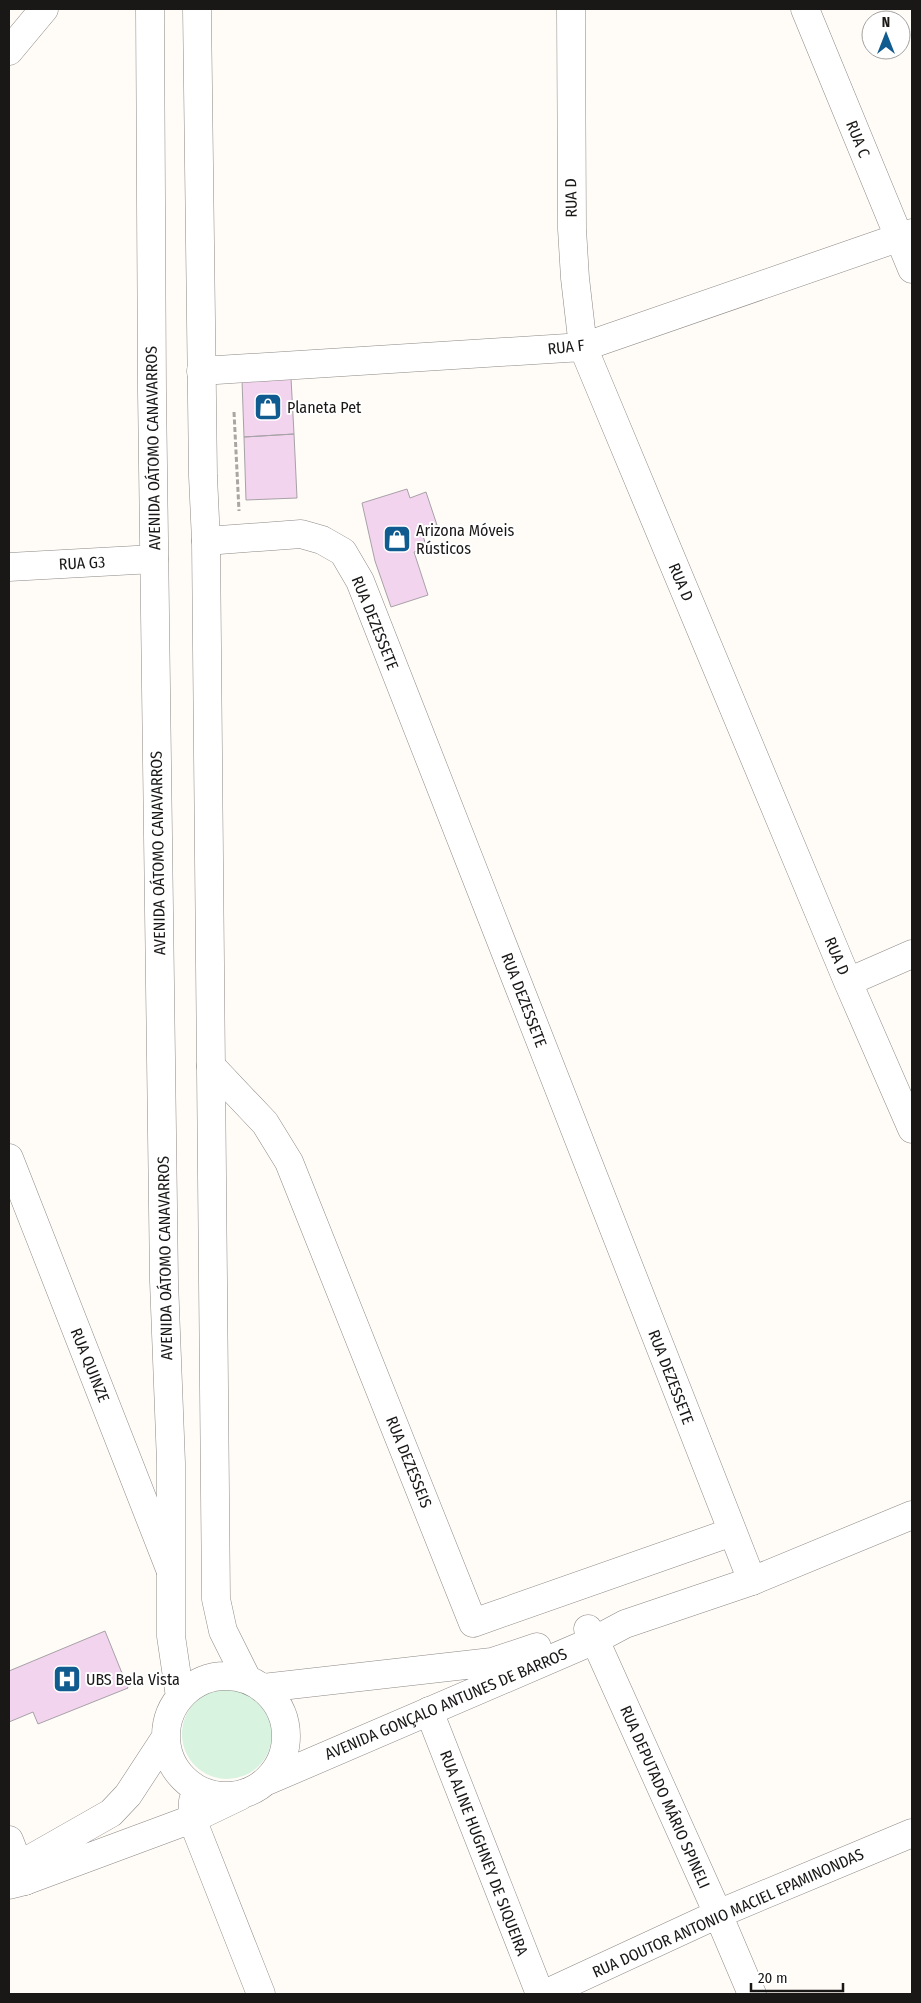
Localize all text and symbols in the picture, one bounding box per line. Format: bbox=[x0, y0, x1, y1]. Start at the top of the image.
north arrow bbox=[861, 10, 911, 60]
text: N bbox=[882, 14, 890, 31]
street label: RUA C bbox=[842, 118, 874, 160]
street label: RUA D bbox=[561, 178, 581, 218]
street label: RUA F bbox=[547, 336, 585, 358]
street label: AVENIDA OÁTOMO CANAVARROS bbox=[142, 346, 164, 550]
shop icon: Planeta Pet bbox=[253, 392, 283, 422]
place label: Planeta Pet bbox=[287, 398, 362, 417]
place label: Arizona Móveis Rústicos bbox=[416, 521, 514, 558]
shop icon: Arizona Móveis Rústicos bbox=[382, 524, 412, 554]
street label: RUA G3 bbox=[58, 552, 106, 574]
street label: RUA D bbox=[665, 560, 697, 604]
street label: RUA DEZESSETE bbox=[348, 573, 402, 673]
street label: AVENIDA OÁTOMO CANAVARROS bbox=[147, 751, 169, 955]
street label: RUA D bbox=[821, 934, 853, 978]
street label: RUA DEZESSETE bbox=[497, 950, 551, 1050]
street label: AVENIDA OÁTOMO CANAVARROS bbox=[154, 1156, 176, 1360]
street label: RUA QUINZE bbox=[66, 1325, 114, 1405]
street label: RUA DEZESSETE bbox=[644, 1327, 698, 1427]
street label: RUA DEZESSEIS bbox=[382, 1414, 436, 1511]
street label: AVENIDA GONÇALO ANTUNES DE BARROS bbox=[322, 1644, 570, 1765]
hospital icon: UBS Bela Vista bbox=[52, 1664, 82, 1694]
place label: UBS Bela Vista bbox=[86, 1670, 180, 1689]
street label: RUA DEPUTADO MÁRIO SPINELI bbox=[616, 1703, 714, 1891]
street label: RUA ALINE HUGHNEY DE SIQUEIRA bbox=[436, 1748, 532, 1959]
street label: RUA DOUTOR ANTONIO MACIEL EPAMINONDAS bbox=[589, 1844, 867, 1982]
scale bar bbox=[751, 1960, 844, 1992]
text: 20 m bbox=[758, 1969, 788, 1987]

